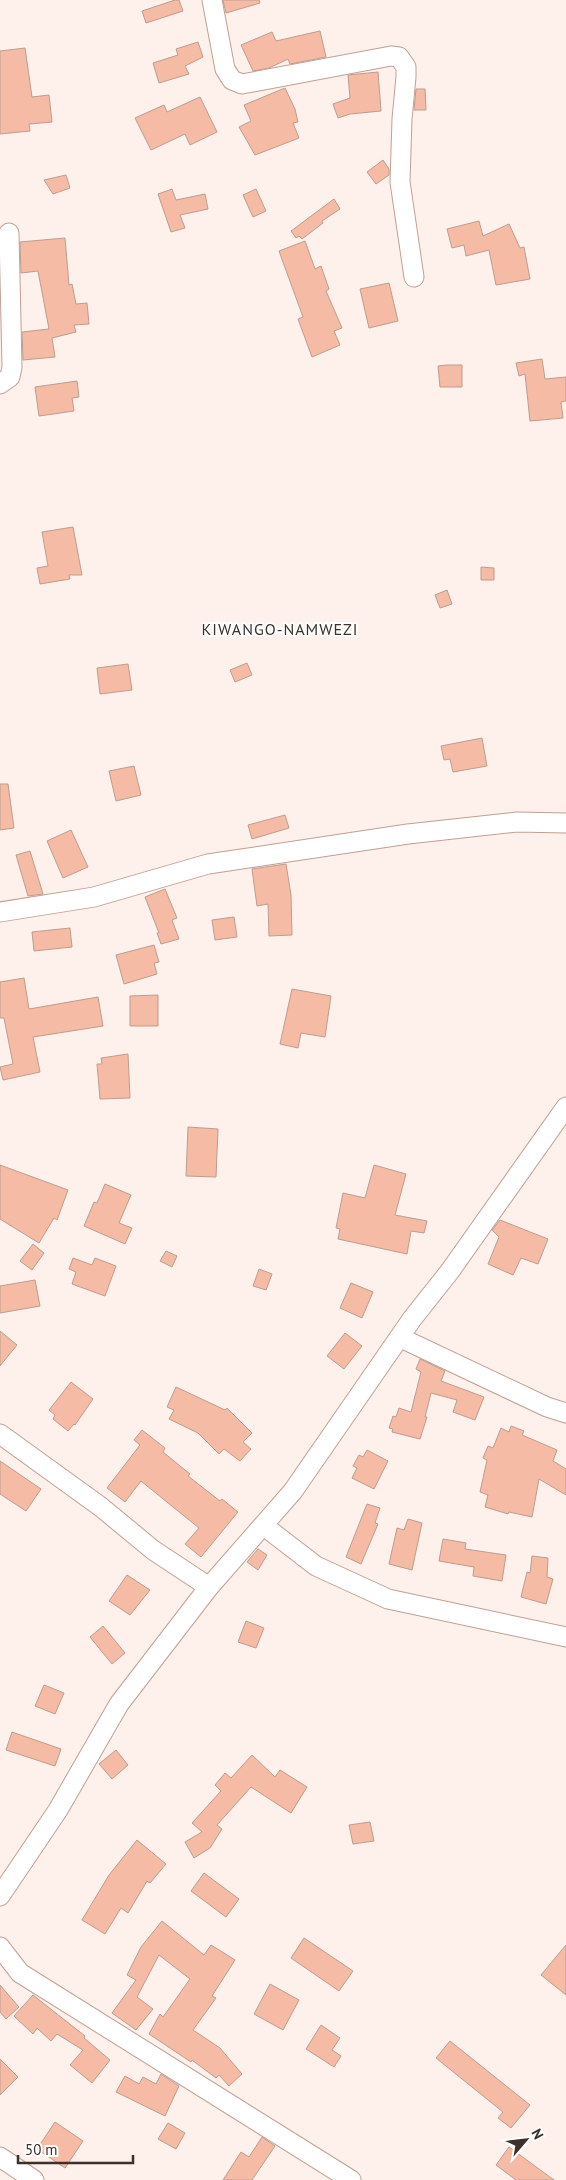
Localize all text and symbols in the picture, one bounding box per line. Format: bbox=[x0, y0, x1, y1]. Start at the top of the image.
district label: KIWANGO-NAMWEZI bbox=[202, 619, 358, 639]
north arrow bbox=[501, 2115, 551, 2165]
text: N bbox=[527, 2126, 548, 2142]
scale bar bbox=[18, 2132, 132, 2164]
text: 50 m bbox=[25, 2140, 58, 2159]

